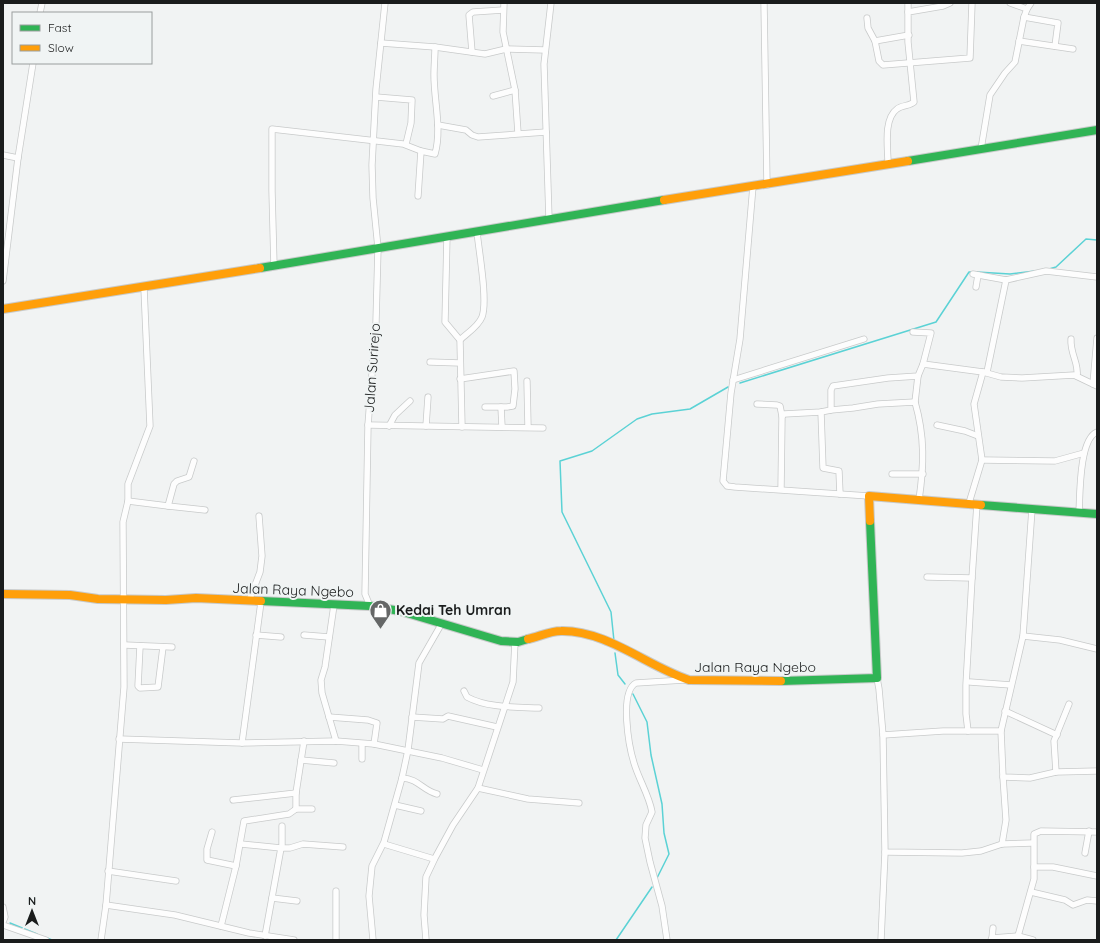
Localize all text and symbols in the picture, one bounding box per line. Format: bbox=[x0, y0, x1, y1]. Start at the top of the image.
legend bbox=[12, 12, 152, 64]
text: Fast bbox=[48, 20, 72, 35]
text: Slow bbox=[48, 40, 74, 55]
street label: Jalan Surirejo bbox=[360, 323, 384, 413]
street label: Jalan Raya Ngebo bbox=[232, 579, 354, 601]
shop icon: Kedai Teh Umran bbox=[367, 597, 393, 630]
place label: Kedai Teh Umran bbox=[396, 601, 511, 619]
street label: Jalan Raya Ngebo bbox=[694, 658, 816, 676]
north arrow bbox=[12, 891, 52, 931]
text: N bbox=[28, 894, 36, 908]

